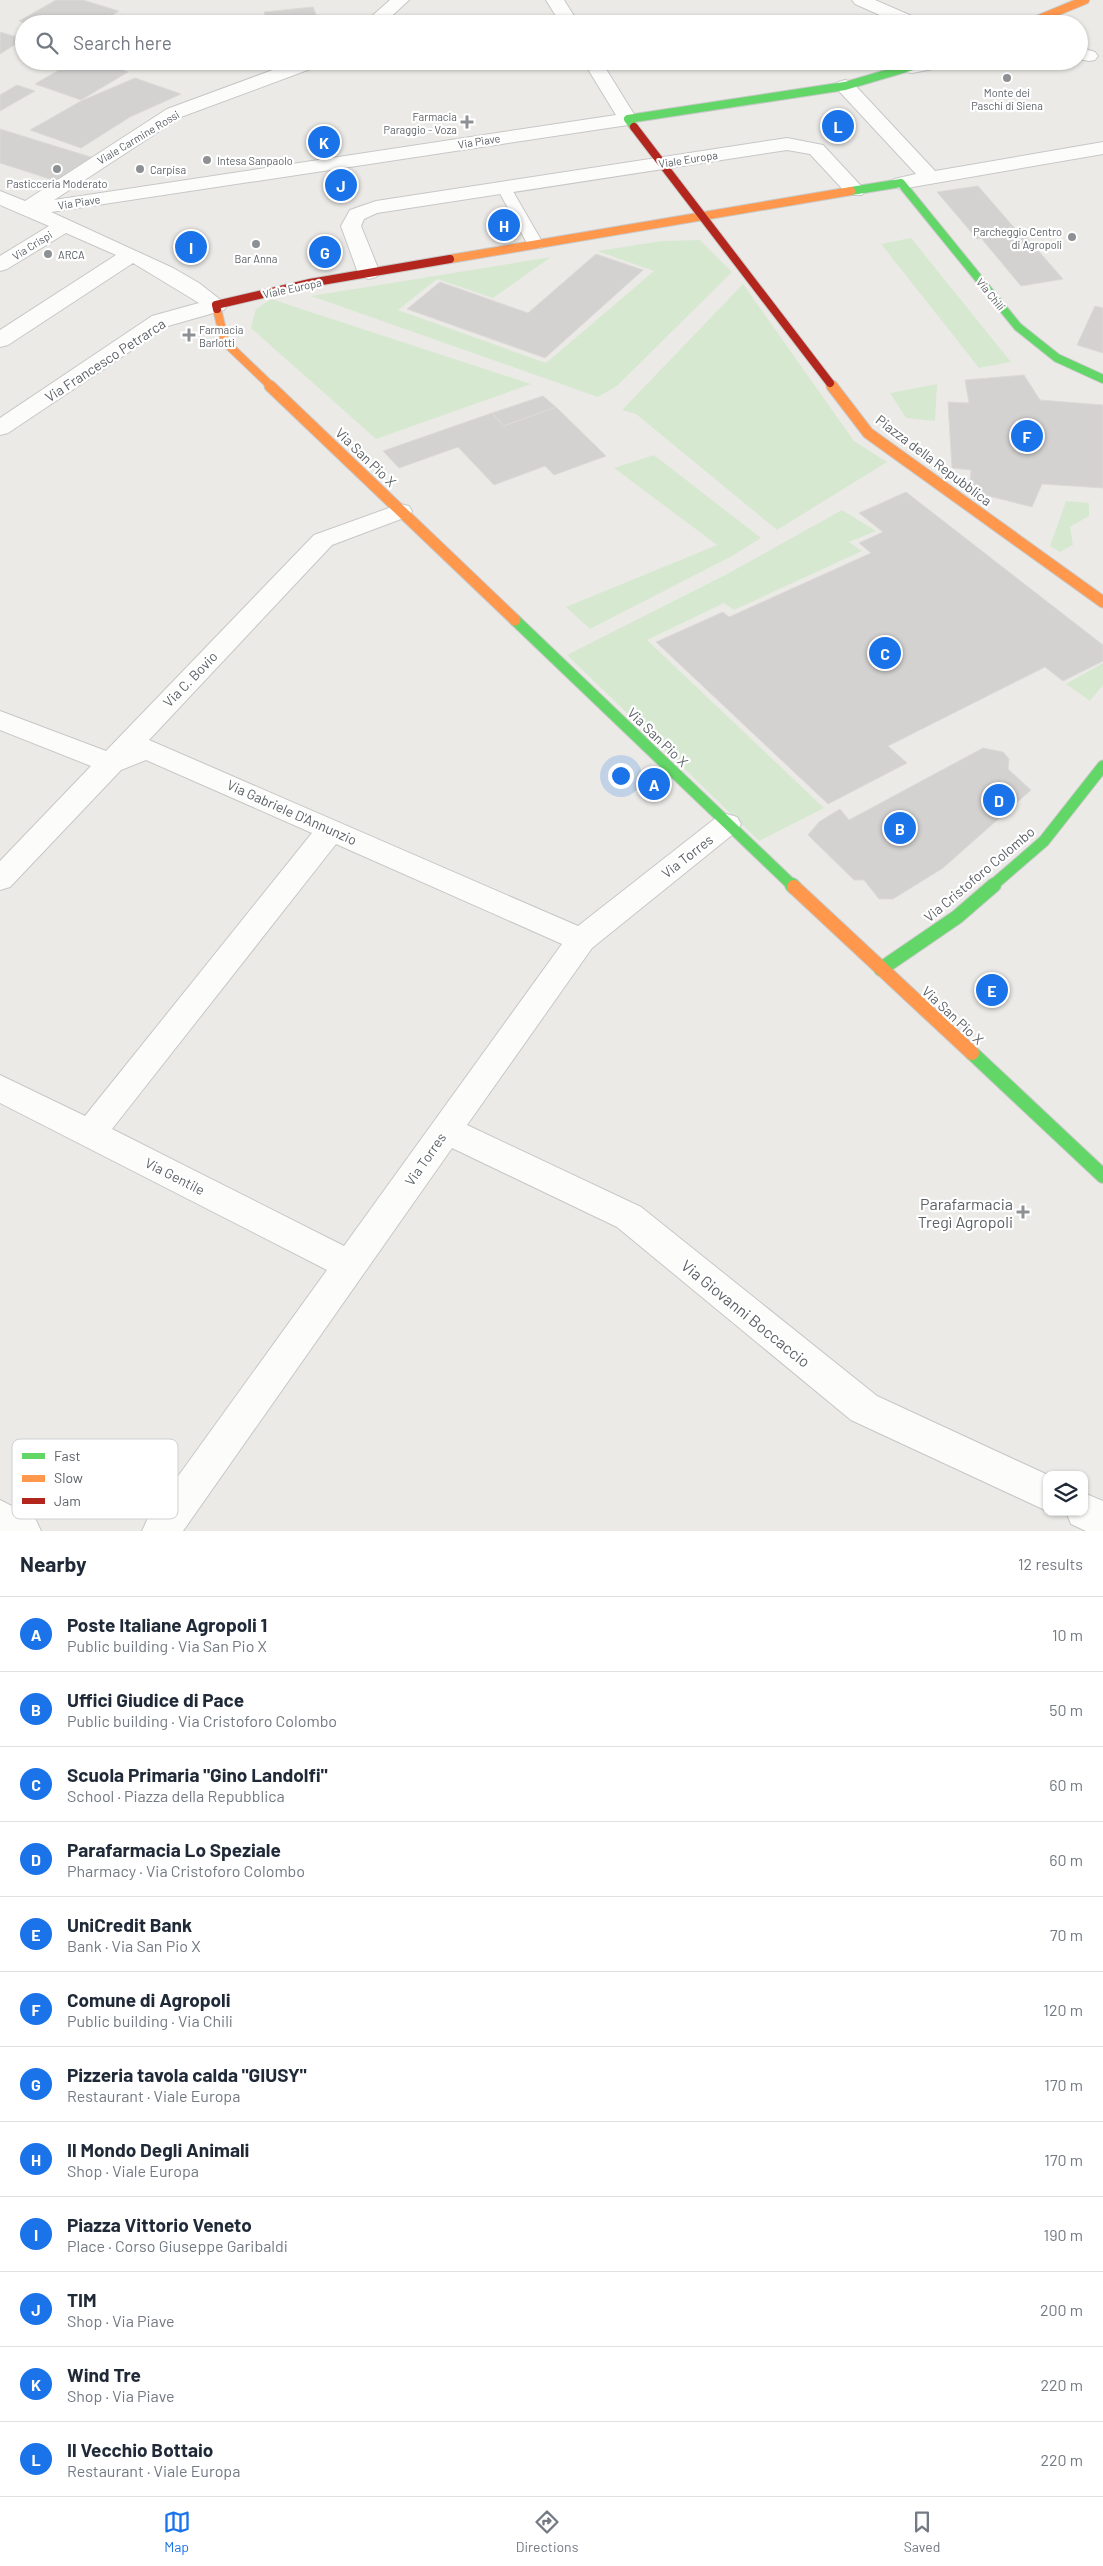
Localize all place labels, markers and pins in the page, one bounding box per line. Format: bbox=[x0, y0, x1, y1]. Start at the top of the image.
marker: Monte dei Paschi di Siena bbox=[1001, 72, 1013, 84]
place label: Monte dei Paschi di Siena bbox=[971, 86, 1043, 112]
pin: L bbox=[822, 107, 854, 145]
place label: Farmacia Paraggio - Voza bbox=[384, 110, 457, 136]
marker: Farmacia Paraggio - Voza bbox=[461, 116, 473, 128]
pin: K bbox=[308, 123, 340, 161]
marker: Intesa Sanpaolo bbox=[201, 154, 213, 166]
place label: Intesa Sanpaolo bbox=[217, 154, 293, 167]
marker: Pasticceria Moderato bbox=[51, 163, 63, 175]
marker: Carpisa bbox=[134, 163, 146, 175]
place label: Carpisa bbox=[150, 163, 186, 176]
pin: J bbox=[325, 166, 357, 204]
place label: Pasticceria Moderato bbox=[6, 177, 108, 190]
pin: H bbox=[488, 206, 520, 244]
place label: Parcheggio Centro di Agropoli bbox=[973, 225, 1062, 251]
pin: I bbox=[175, 228, 207, 266]
marker: Parcheggio Centro di Agropoli bbox=[1066, 231, 1078, 243]
pin: G bbox=[309, 233, 341, 271]
marker: Bar Anna bbox=[250, 238, 262, 250]
marker: ARCA bbox=[42, 248, 54, 260]
place label: ARCA bbox=[58, 248, 85, 261]
place label: Bar Anna bbox=[235, 252, 277, 265]
place label: Farmacia Barlotti bbox=[199, 323, 243, 349]
marker: Farmacia Barlotti bbox=[183, 329, 195, 341]
pin: F bbox=[1011, 417, 1043, 455]
pin: C bbox=[869, 634, 901, 672]
pin: A bbox=[638, 765, 670, 803]
pin: D bbox=[983, 781, 1015, 819]
pin: B bbox=[884, 809, 916, 847]
pin: E bbox=[976, 971, 1008, 1009]
place label: Parafarmacia Tregì Agropoli bbox=[918, 1194, 1013, 1231]
marker: Parafarmacia Tregì Agropoli bbox=[1017, 1206, 1029, 1218]

